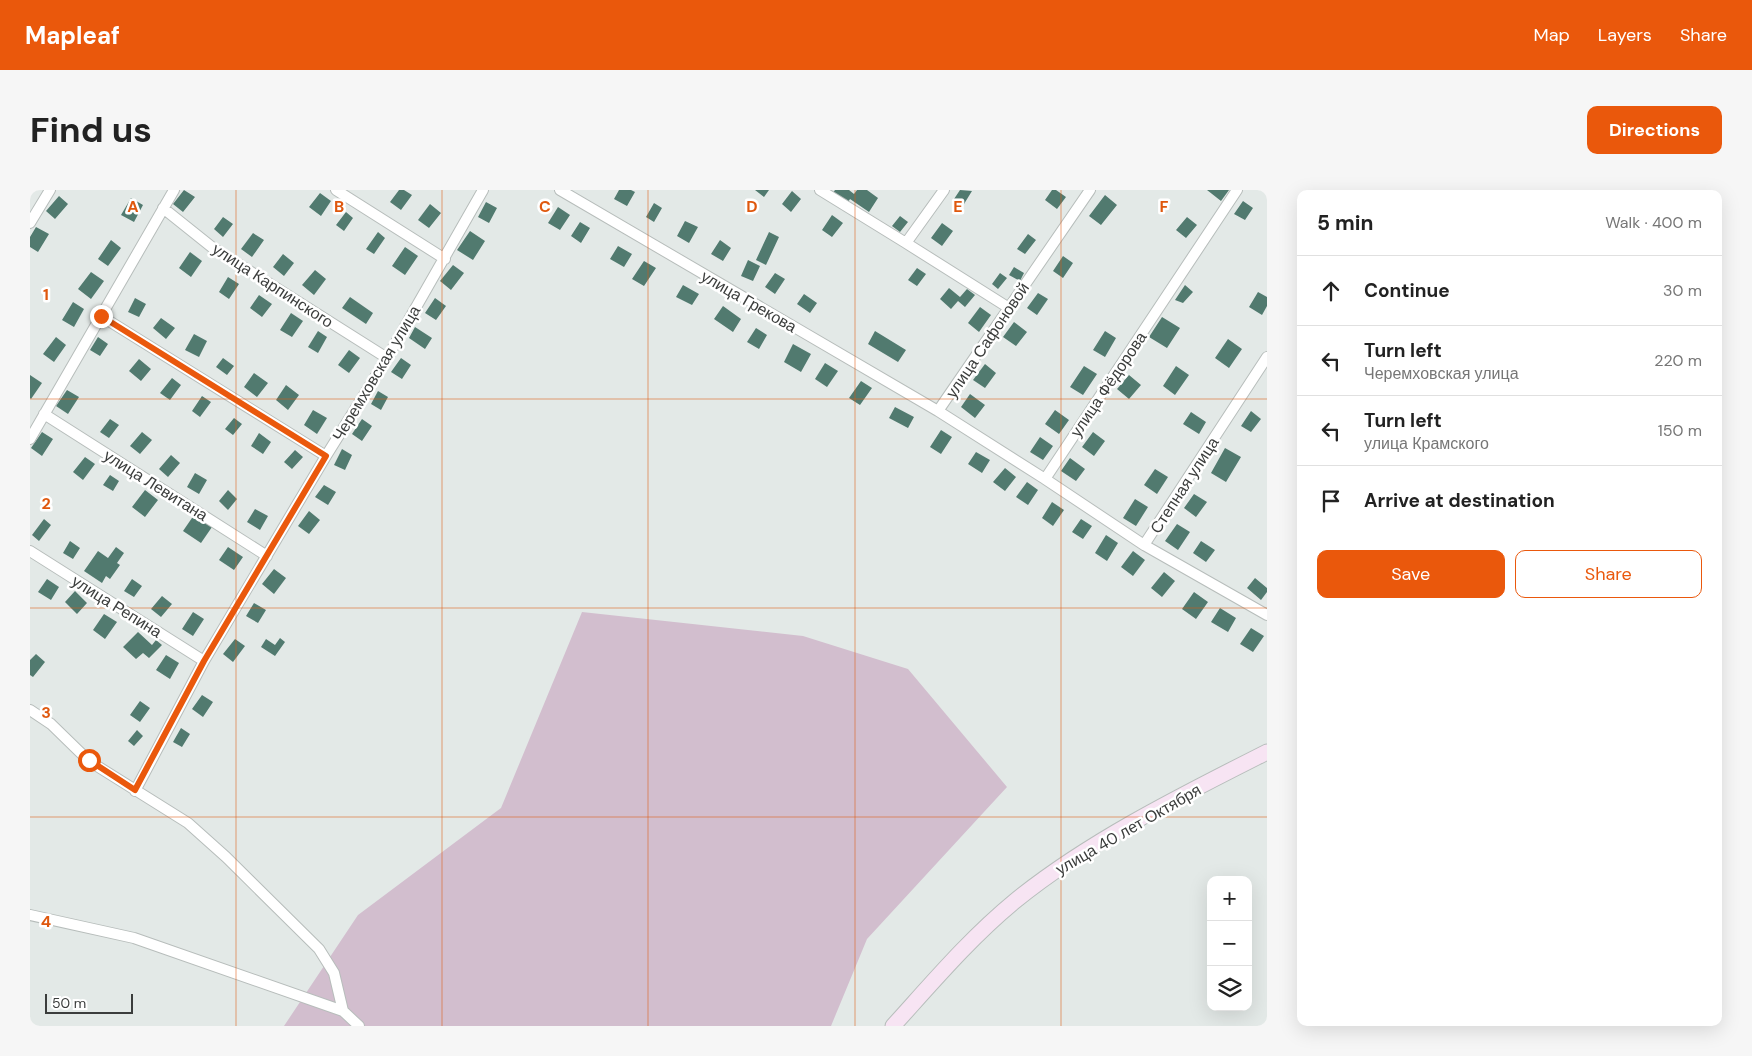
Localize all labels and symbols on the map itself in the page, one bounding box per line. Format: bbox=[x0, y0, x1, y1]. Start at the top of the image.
text: A bbox=[127, 196, 139, 217]
text: B bbox=[334, 196, 344, 217]
text: C bbox=[539, 196, 551, 217]
text: D bbox=[746, 196, 758, 217]
text: E bbox=[953, 196, 963, 217]
text: F bbox=[1160, 196, 1169, 217]
street label: улица Карпинского bbox=[208, 238, 337, 332]
street label: улица Грекова bbox=[697, 266, 800, 337]
street label: улица Сафоновой bbox=[941, 279, 1034, 402]
text: 1 bbox=[43, 284, 49, 305]
street label: Черемховская улица bbox=[328, 302, 425, 445]
route end bbox=[90, 305, 113, 328]
street label: улица Фёдорова bbox=[1065, 328, 1151, 441]
street label: Степная улица bbox=[1145, 433, 1223, 537]
street label: улица Левитана bbox=[100, 445, 212, 526]
text: 2 bbox=[41, 493, 51, 514]
street label: улица Репина bbox=[68, 570, 166, 643]
text: 3 bbox=[41, 702, 51, 723]
route start bbox=[78, 749, 101, 772]
street label: улица 40 лет Октября bbox=[1052, 779, 1205, 880]
text: 4 bbox=[41, 911, 51, 932]
scale bar bbox=[45, 991, 132, 1014]

